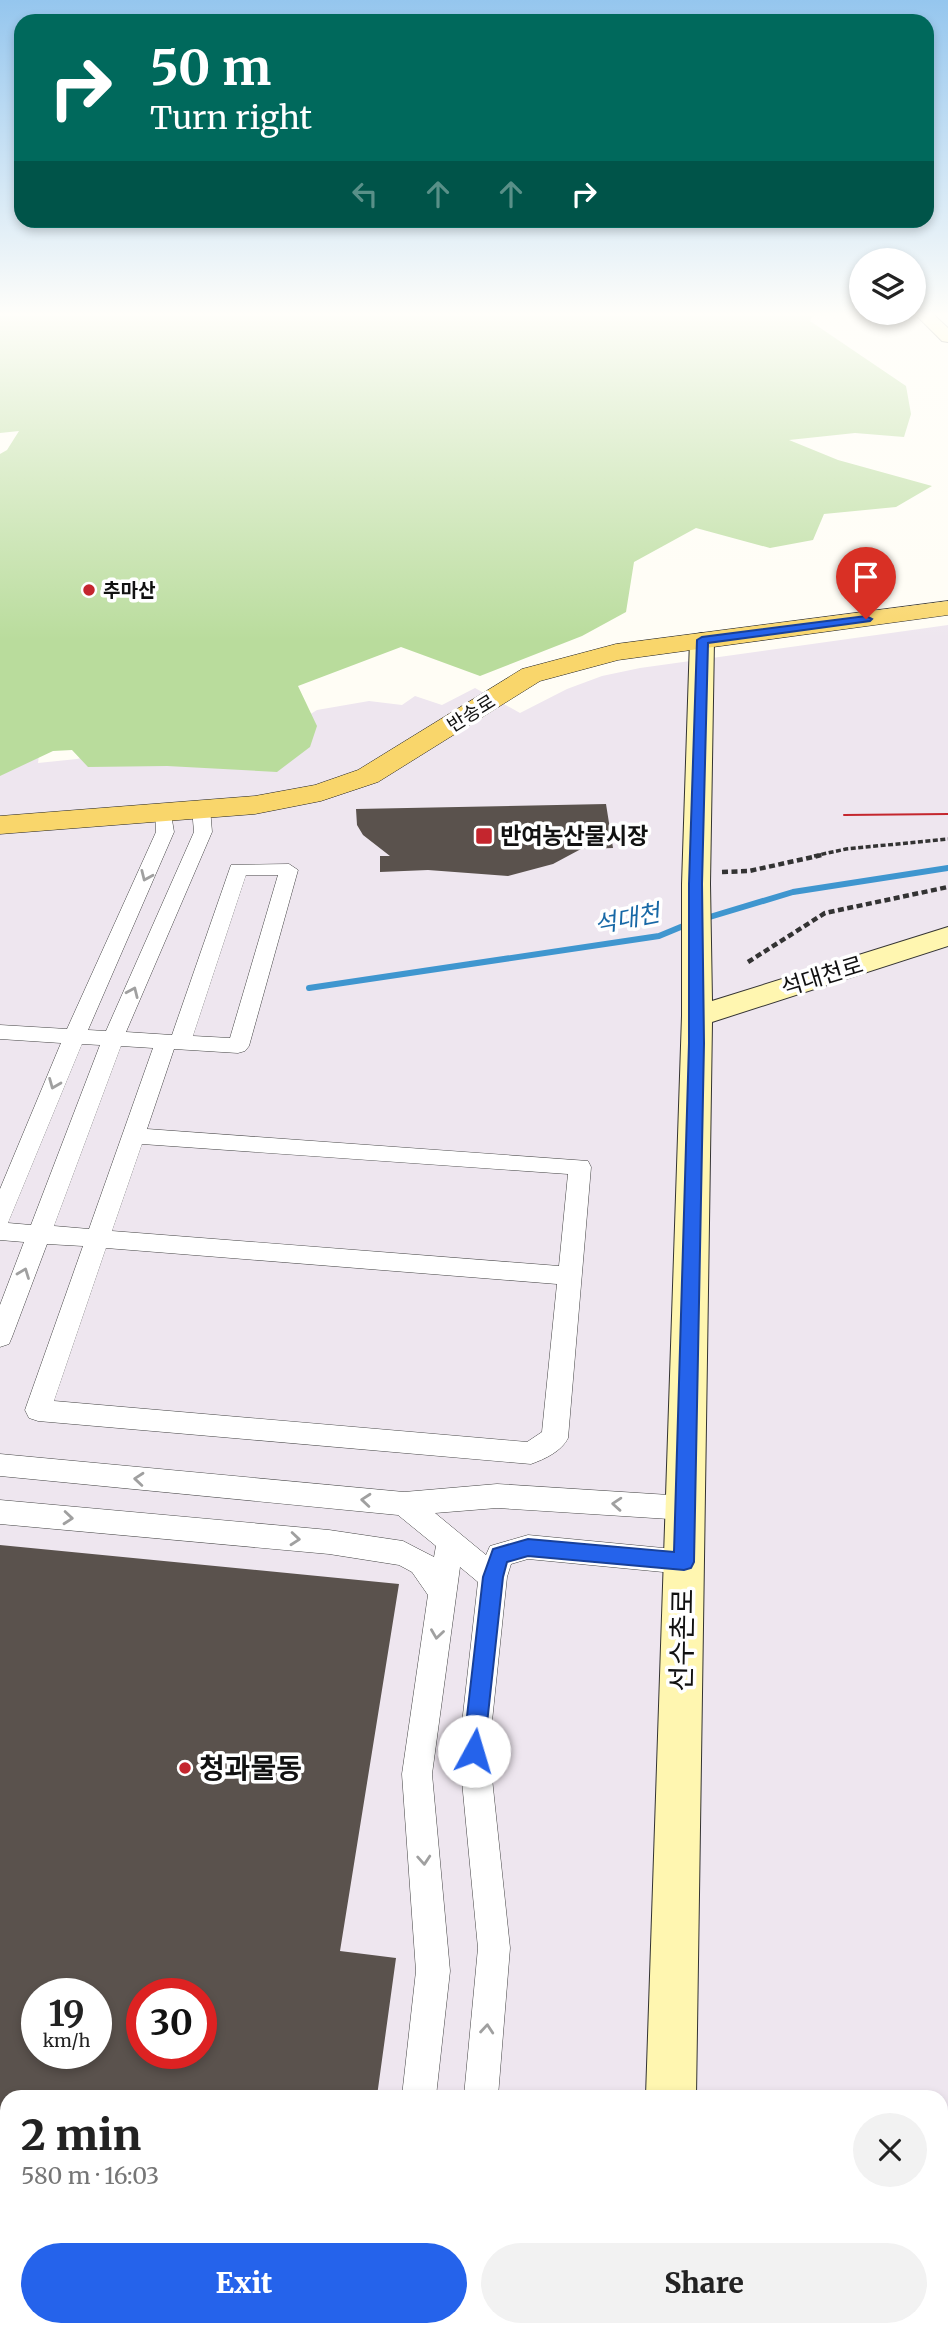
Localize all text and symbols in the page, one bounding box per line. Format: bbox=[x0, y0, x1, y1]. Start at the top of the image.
text: 50 m bbox=[150, 37, 271, 98]
icon: right bbox=[35, 42, 126, 133]
text: Turn right bbox=[150, 98, 312, 138]
icon: left bbox=[346, 175, 384, 213]
icon: ahead bbox=[419, 175, 457, 213]
icon: ahead bbox=[492, 175, 530, 213]
icon: right bbox=[565, 175, 603, 213]
map controls bbox=[849, 248, 926, 325]
button: layers bbox=[849, 248, 926, 325]
pin bbox=[836, 547, 896, 619]
icon: arrive bbox=[847, 558, 885, 596]
place label: 추마산 bbox=[103, 578, 156, 602]
marker: 추마산 bbox=[81, 582, 97, 598]
street label: 반송로 bbox=[442, 689, 500, 737]
place label: 반여농산물시장 bbox=[500, 821, 648, 850]
marker: 반여농산물시장 bbox=[474, 826, 494, 846]
one-way arrow bbox=[140, 869, 154, 881]
water label: 석대천 bbox=[591, 896, 665, 940]
street label: 석대천로 bbox=[777, 949, 867, 1002]
one-way arrow bbox=[125, 987, 139, 1000]
one-way arrow bbox=[49, 1077, 63, 1089]
one-way arrow bbox=[16, 1267, 30, 1279]
one-way arrow bbox=[134, 1471, 145, 1486]
one-way arrow bbox=[360, 1493, 371, 1508]
one-way arrow bbox=[611, 1497, 622, 1512]
one-way arrow bbox=[63, 1510, 74, 1525]
one-way arrow bbox=[289, 1531, 300, 1546]
street label: 선수촌로 bbox=[663, 1588, 701, 1692]
one-way arrow bbox=[430, 1628, 445, 1640]
position arrow bbox=[437, 1714, 511, 1788]
place label: 청과물동 bbox=[199, 1750, 302, 1786]
marker: 청과물동 bbox=[177, 1760, 193, 1776]
one-way arrow bbox=[416, 1854, 431, 1865]
speed limit sign: 30 bbox=[126, 1978, 217, 2069]
text: 19 bbox=[48, 1992, 85, 2036]
one-way arrow bbox=[479, 2023, 494, 2034]
text: km/h bbox=[43, 2029, 90, 2052]
text: 2 min bbox=[21, 2109, 141, 2161]
button: close bbox=[853, 2113, 927, 2187]
text: 580 m · 16:03 bbox=[21, 2161, 159, 2190]
button: Exit bbox=[21, 2243, 467, 2323]
button: Share bbox=[481, 2243, 927, 2323]

